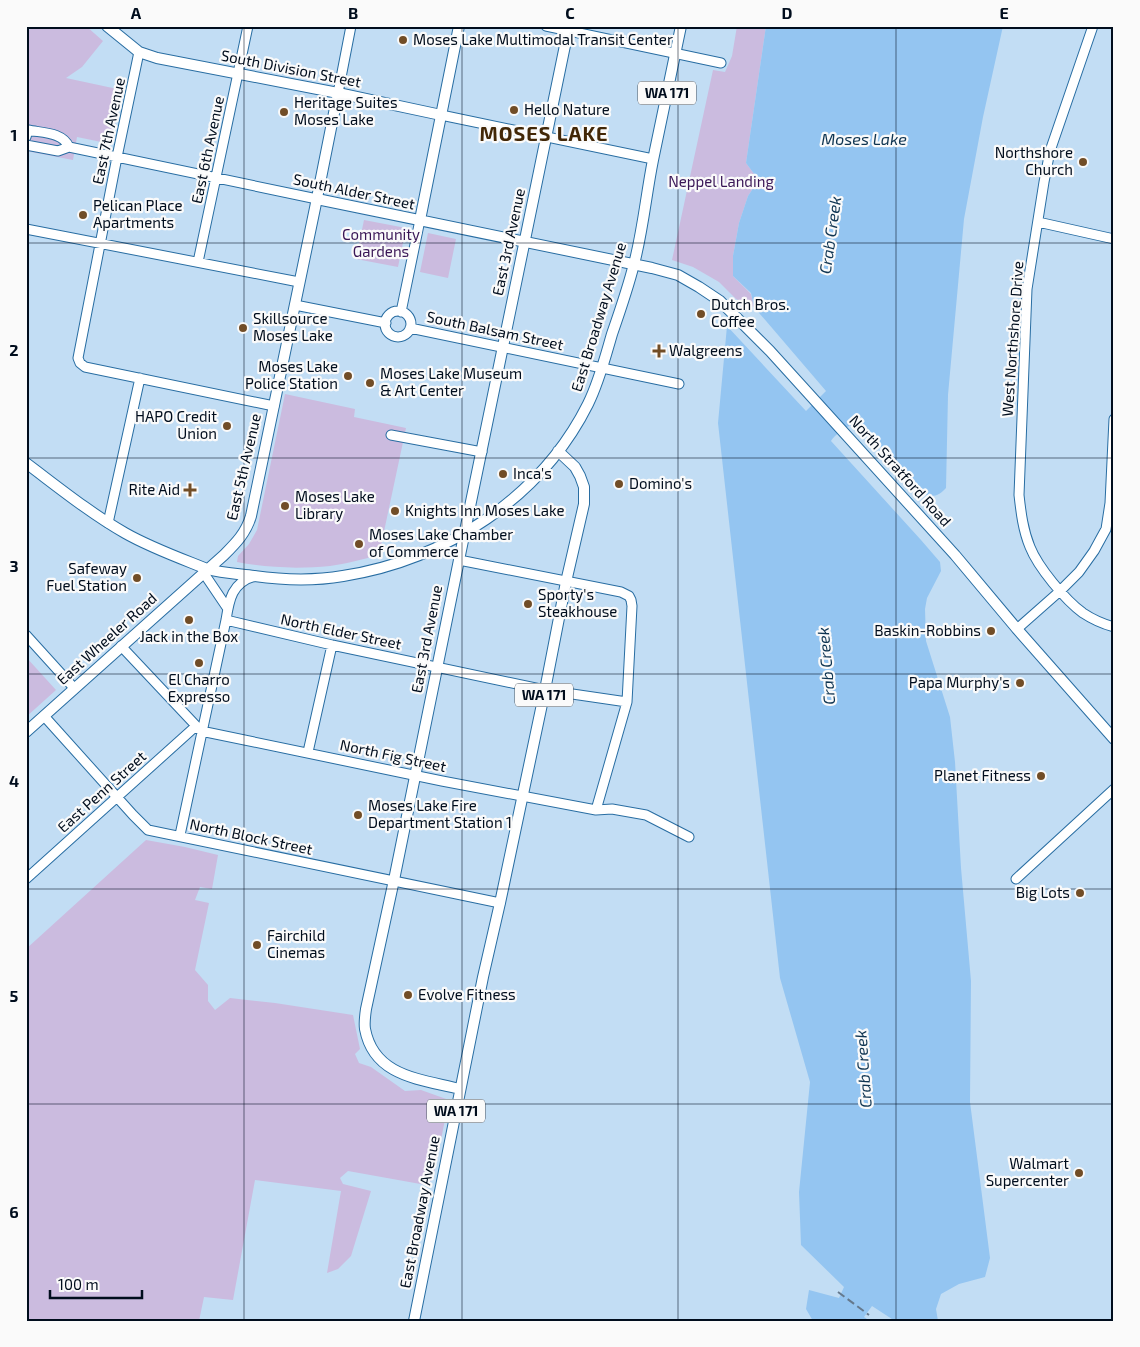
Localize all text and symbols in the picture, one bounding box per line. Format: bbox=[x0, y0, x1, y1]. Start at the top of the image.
text: A bbox=[131, 3, 142, 22]
text: B bbox=[348, 3, 358, 22]
text: C bbox=[565, 3, 575, 22]
text: D bbox=[782, 3, 793, 22]
text: E bbox=[999, 3, 1009, 22]
place label: Moses Lake Multimodal Transit Center bbox=[413, 30, 673, 48]
marker: Moses Lake Multimodal Transit Center bbox=[397, 34, 409, 46]
street label: South Division Street bbox=[220, 46, 363, 90]
street label: East 7th Avenue bbox=[88, 76, 128, 186]
road number: WA 171 bbox=[638, 82, 696, 105]
place label: Heritage Suites Moses Lake bbox=[294, 93, 398, 128]
street label: East 6th Avenue bbox=[187, 94, 227, 205]
place label: Hello Nature bbox=[524, 100, 610, 118]
marker: Hello Nature bbox=[508, 104, 520, 116]
marker: Heritage Suites Moses Lake bbox=[278, 106, 290, 118]
district label: MOSES LAKE bbox=[479, 121, 609, 145]
text: 1 bbox=[11, 125, 17, 144]
water label: Moses Lake bbox=[821, 129, 907, 148]
place label: Northshore Church bbox=[995, 143, 1073, 178]
marker: Northshore Church bbox=[1077, 156, 1089, 168]
street label: South Alder Street bbox=[292, 169, 417, 213]
park label: Neppel Landing bbox=[668, 172, 774, 190]
street label: East 3rd Avenue bbox=[488, 186, 528, 297]
water label: Crab Creek bbox=[815, 195, 844, 275]
place label: Pelican Place Apartments bbox=[93, 196, 182, 231]
marker: Pelican Place Apartments bbox=[77, 209, 89, 221]
park label: Community Gardens bbox=[342, 225, 420, 260]
street label: East Broadway Avenue bbox=[567, 240, 629, 394]
street label: West Northshore Drive bbox=[998, 261, 1026, 417]
place label: Dutch Bros. Coffee bbox=[711, 295, 789, 330]
street label: South Balsam Street bbox=[425, 307, 565, 353]
marker: Dutch Bros. Coffee bbox=[695, 308, 707, 320]
place label: Skillsource Moses Lake bbox=[253, 309, 333, 344]
marker: Skillsource Moses Lake bbox=[237, 322, 249, 334]
text: 2 bbox=[9, 340, 19, 359]
place label: Walgreens bbox=[669, 341, 742, 359]
marker: Walgreens bbox=[653, 345, 665, 357]
place label: Moses Lake Police Station bbox=[245, 357, 338, 392]
place label: Moses Lake Museum & Art Center bbox=[380, 364, 522, 399]
marker: Moses Lake Police Station bbox=[342, 370, 354, 382]
marker: Moses Lake Museum & Art Center bbox=[364, 377, 376, 389]
place label: HAPO Credit Union bbox=[135, 407, 217, 442]
street label: North Stratford Road bbox=[846, 411, 955, 530]
street label: East 5th Avenue bbox=[222, 412, 264, 522]
marker: HAPO Credit Union bbox=[221, 420, 233, 432]
place label: Inca's bbox=[513, 464, 552, 482]
marker: Inca's bbox=[497, 468, 509, 480]
place label: Domino's bbox=[629, 474, 692, 492]
marker: Domino's bbox=[613, 478, 625, 490]
place label: Rite Aid bbox=[129, 480, 180, 498]
marker: Rite Aid bbox=[184, 484, 196, 496]
place label: Moses Lake Library bbox=[295, 487, 375, 522]
marker: Moses Lake Library bbox=[279, 500, 291, 512]
place label: Knights Inn Moses Lake bbox=[405, 501, 565, 519]
marker: Knights Inn Moses Lake bbox=[389, 505, 401, 517]
place label: Moses Lake Chamber of Commerce bbox=[369, 525, 513, 560]
marker: Moses Lake Chamber of Commerce bbox=[353, 538, 365, 550]
text: 3 bbox=[9, 556, 19, 575]
place label: Safeway Fuel Station bbox=[46, 559, 127, 594]
marker: Safeway Fuel Station bbox=[131, 572, 143, 584]
street label: East 3rd Avenue bbox=[407, 583, 445, 694]
place label: Sporty's Steakhouse bbox=[538, 585, 617, 620]
street label: East Wheeler Road bbox=[53, 589, 160, 688]
marker: Sporty's Steakhouse bbox=[522, 598, 534, 610]
street label: North Elder Street bbox=[279, 609, 404, 653]
marker: Jack in the Box bbox=[183, 614, 195, 626]
place label: Baskin-Robbins bbox=[874, 621, 981, 639]
marker: Baskin-Robbins bbox=[985, 625, 997, 637]
water label: Crab Creek bbox=[813, 626, 838, 706]
place label: Jack in the Box bbox=[140, 627, 238, 645]
marker: El Charro Expresso bbox=[193, 657, 205, 669]
place label: El Charro Expresso bbox=[168, 670, 230, 705]
place label: Papa Murphy's bbox=[909, 673, 1010, 691]
marker: Papa Murphy's bbox=[1014, 677, 1026, 689]
road number: WA 171 bbox=[515, 684, 573, 706]
street label: North Fig Street bbox=[338, 735, 448, 775]
street label: East Penn Street bbox=[53, 747, 149, 836]
place label: Planet Fitness bbox=[934, 766, 1031, 784]
marker: Planet Fitness bbox=[1035, 770, 1047, 782]
text: 4 bbox=[9, 771, 19, 790]
place label: Moses Lake Fire Department Station 1 bbox=[368, 796, 512, 831]
marker: Moses Lake Fire Department Station 1 bbox=[352, 809, 364, 821]
street label: North Block Street bbox=[188, 814, 314, 858]
place label: Big Lots bbox=[1016, 883, 1070, 901]
marker: Big Lots bbox=[1074, 887, 1086, 899]
place label: Fairchild Cinemas bbox=[267, 926, 325, 961]
marker: Fairchild Cinemas bbox=[251, 939, 263, 951]
place label: Evolve Fitness bbox=[418, 985, 516, 1003]
text: 5 bbox=[10, 986, 19, 1005]
marker: Evolve Fitness bbox=[402, 989, 414, 1001]
water label: Crab Creek bbox=[850, 1029, 875, 1109]
road number: WA 171 bbox=[427, 1100, 485, 1122]
street label: East Broadway Avenue bbox=[395, 1134, 443, 1290]
place label: Walmart Supercenter bbox=[986, 1154, 1069, 1189]
marker: Walmart Supercenter bbox=[1073, 1167, 1085, 1179]
text: 6 bbox=[9, 1202, 19, 1221]
scale bar bbox=[50, 1267, 142, 1299]
text: 100 m bbox=[58, 1275, 99, 1293]

